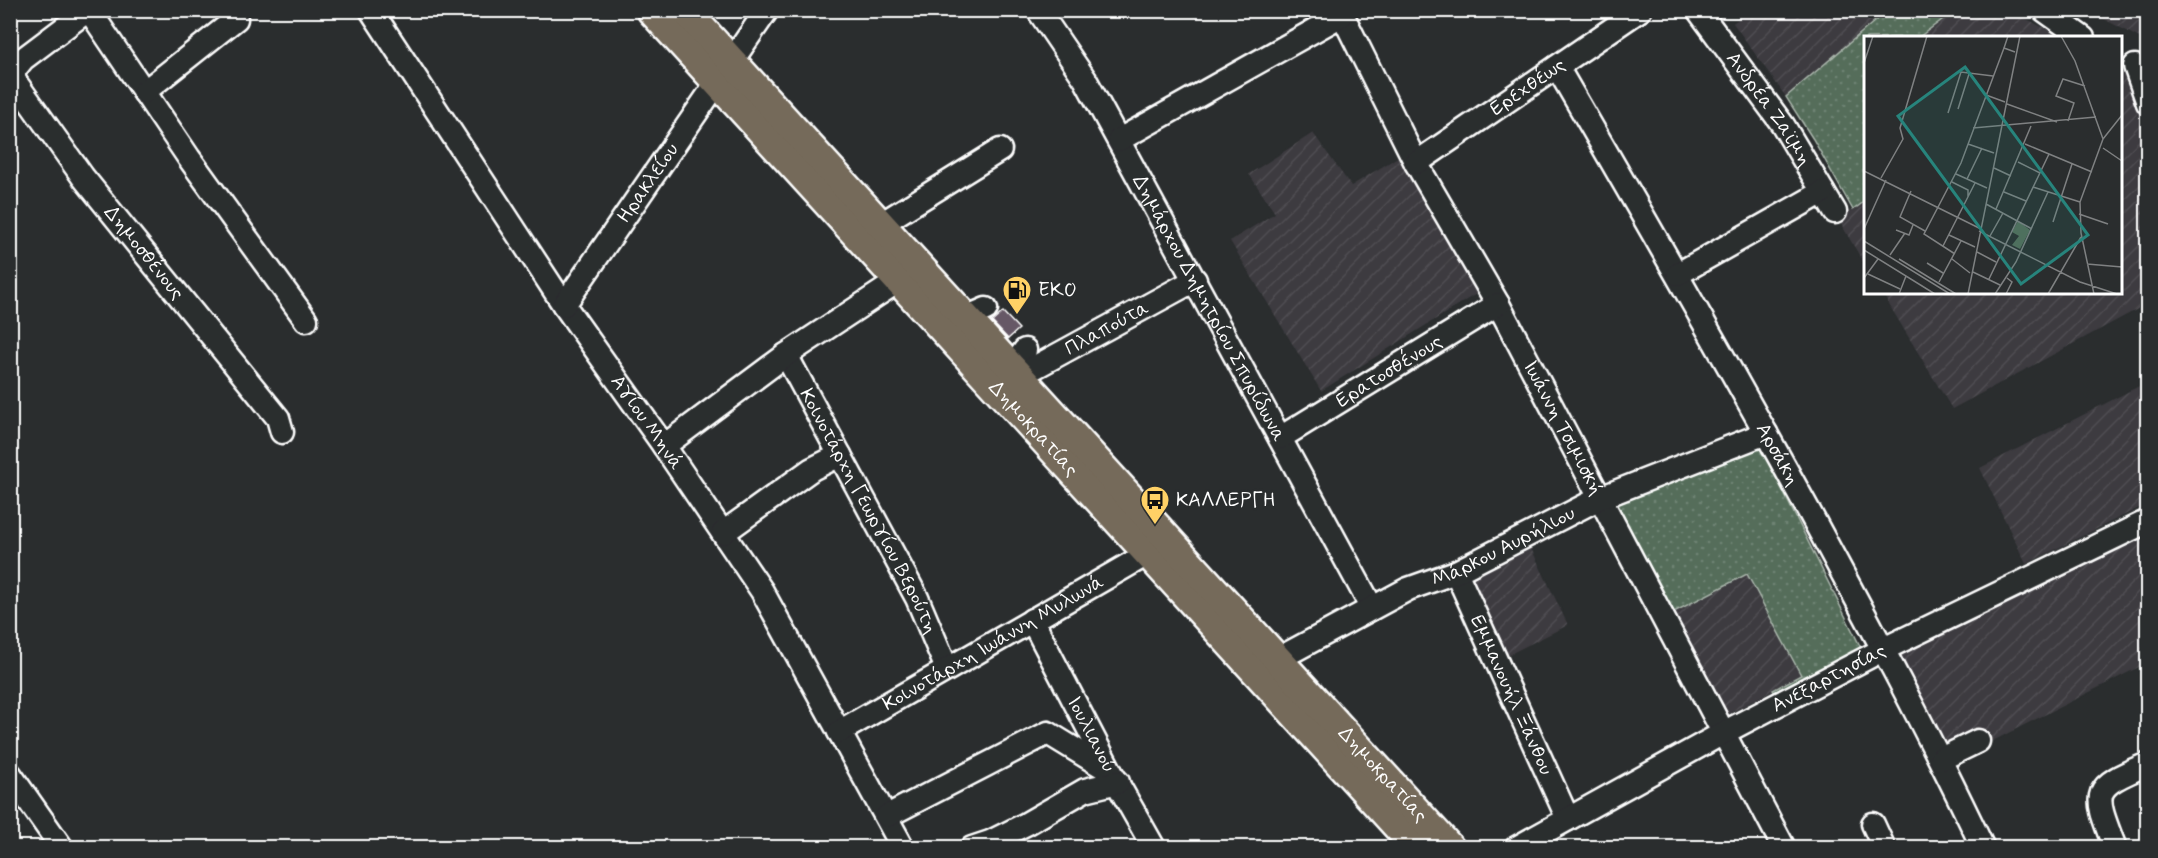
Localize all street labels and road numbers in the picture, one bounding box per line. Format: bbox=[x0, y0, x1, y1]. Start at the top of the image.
street label: Ανδρέα Ζαϊμη bbox=[1720, 46, 1818, 171]
street label: Ερεχθέως bbox=[1484, 51, 1571, 122]
street label: Ηρακλείου bbox=[611, 138, 685, 229]
street label: Δημάρχου Δημητρίου Σπυρίδωνα bbox=[1126, 170, 1293, 446]
street label: Δημοσθένους bbox=[98, 200, 191, 306]
street label: Πλαπούτα bbox=[1060, 294, 1154, 362]
street label: Ερατοσθένους bbox=[1331, 328, 1448, 414]
street label: Ιωάννη Τσιμισκή bbox=[1517, 356, 1610, 500]
street label: Αγίου Μηνά bbox=[604, 369, 690, 475]
street label: Δημοκρατίας bbox=[983, 375, 1085, 483]
street label: Κοινοτάρχη Γεωργίου Βερούτη bbox=[793, 383, 944, 639]
street label: Αρσάκη bbox=[1749, 418, 1806, 491]
street label: Μάρκου Αυρήλιου bbox=[1428, 500, 1580, 593]
street label: Κοινοτάρχη Ιωάννη Μυλωνά bbox=[878, 568, 1109, 718]
street label: Εμμανουήλ Ξάνθου bbox=[1464, 611, 1560, 779]
street label: Ανεξαρτησίας bbox=[1767, 637, 1891, 719]
street label: Ιουλιανού bbox=[1060, 691, 1123, 777]
street label: Δημοκρατίας bbox=[1332, 720, 1434, 829]

